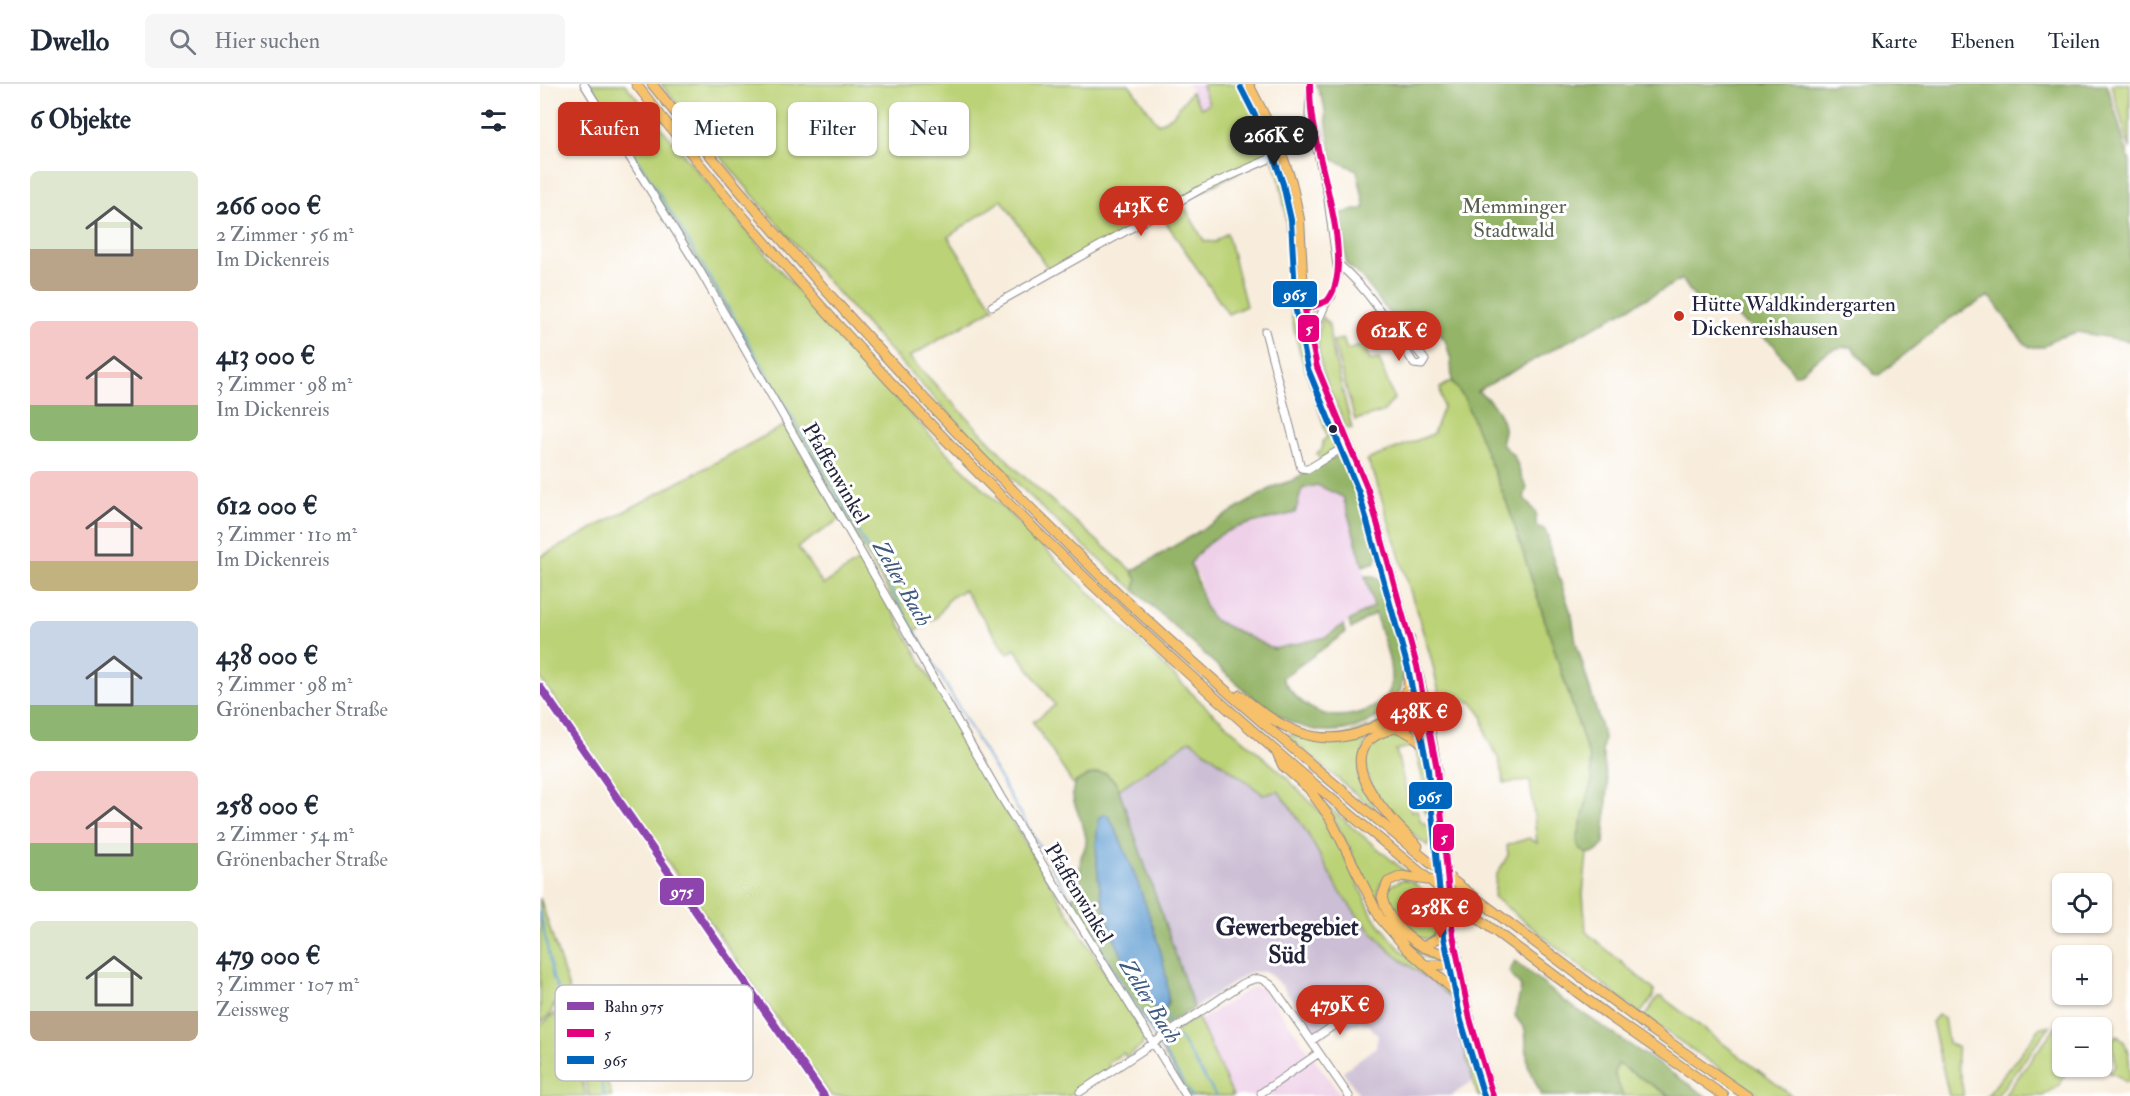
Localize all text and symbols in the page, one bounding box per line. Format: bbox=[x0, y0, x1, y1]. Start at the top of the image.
search box bbox=[145, 14, 565, 68]
text: Dwello bbox=[30, 24, 109, 59]
icon: search bbox=[166, 25, 199, 58]
text: Hier suchen bbox=[214, 27, 320, 55]
text: Karte bbox=[1870, 28, 1917, 55]
text: Ebenen bbox=[1950, 28, 2015, 55]
text: Teilen bbox=[2048, 28, 2100, 55]
chip: Kaufen bbox=[558, 102, 660, 156]
chip: Mieten bbox=[672, 102, 776, 156]
chip: Filter bbox=[788, 102, 877, 156]
chip: Neu bbox=[889, 102, 969, 156]
text: 6 Objekte bbox=[30, 104, 131, 136]
icon: filters bbox=[477, 104, 510, 137]
pin: 266K € bbox=[1225, 116, 1323, 167]
text: 266K € bbox=[1244, 123, 1304, 148]
pin: 413K € bbox=[1092, 186, 1190, 237]
text: 266 000 € bbox=[216, 190, 322, 222]
text: 413K € bbox=[1113, 193, 1169, 218]
park label: Memminger Stadtwald bbox=[1462, 193, 1567, 244]
icon: home bbox=[78, 195, 150, 267]
text: 2 Zimmer · 56 m² bbox=[216, 222, 354, 247]
text: Im Dickenreis bbox=[216, 247, 329, 272]
line badge: 965 bbox=[1272, 280, 1318, 308]
text: 965 bbox=[1281, 285, 1308, 305]
place label: Hütte Waldkindergarten Dickenreishausen bbox=[1691, 291, 1896, 342]
marker: Hütte Waldkindergarten Dickenreishausen bbox=[1672, 309, 1686, 323]
pin: 612K € bbox=[1350, 311, 1448, 362]
line badge: 5 bbox=[1297, 314, 1320, 343]
text: 612K € bbox=[1370, 318, 1428, 343]
text: 5 bbox=[1305, 319, 1313, 339]
text: 413 000 € bbox=[216, 340, 315, 372]
icon: home bbox=[78, 345, 150, 417]
text: 3 Zimmer · 98 m² bbox=[216, 372, 352, 397]
text: Im Dickenreis bbox=[216, 397, 329, 422]
street label: Pfaffenwinkel bbox=[796, 418, 876, 529]
unlabelled marker bbox=[1327, 423, 1339, 435]
text: 612 000 € bbox=[216, 490, 318, 522]
icon: home bbox=[78, 495, 150, 567]
text: 3 Zimmer · 110 m² bbox=[216, 522, 357, 547]
water label: Zeller Bach bbox=[866, 535, 938, 632]
text: Im Dickenreis bbox=[216, 547, 329, 572]
text: 438 000 € bbox=[216, 640, 318, 672]
icon: home bbox=[78, 645, 150, 717]
text: 3 Zimmer · 98 m² bbox=[216, 672, 352, 697]
pin: 438K € bbox=[1370, 692, 1468, 743]
text: Grönenbacher Straße bbox=[216, 697, 388, 722]
text: 438K € bbox=[1390, 699, 1448, 724]
line badge: 965 bbox=[1408, 781, 1453, 810]
text: 965 bbox=[1416, 787, 1443, 807]
text: 258 000 € bbox=[216, 790, 319, 822]
icon: home bbox=[78, 795, 150, 867]
text: 2 Zimmer · 54 m² bbox=[216, 822, 354, 847]
line badge: 5 bbox=[1432, 823, 1455, 852]
text: 5 bbox=[1440, 828, 1448, 848]
street label: Pfaffenwinkel bbox=[1038, 838, 1119, 949]
text: Grönenbacher Straße bbox=[216, 847, 388, 872]
map controls bbox=[2052, 873, 2112, 1077]
button: locate bbox=[2052, 873, 2112, 933]
line badge: 975 bbox=[659, 877, 705, 906]
text: 975 bbox=[669, 882, 694, 902]
pin: 258K € bbox=[1391, 888, 1489, 939]
text: 258K € bbox=[1411, 895, 1469, 920]
district label: Gewerbegebiet Süd bbox=[1215, 912, 1359, 971]
text: 479 000 € bbox=[216, 940, 321, 972]
icon: home bbox=[78, 945, 150, 1017]
button: + bbox=[2052, 945, 2112, 1005]
water label: Zeller Bach bbox=[1113, 953, 1187, 1049]
text: 3 Zimmer · 107 m² bbox=[216, 972, 359, 997]
legend bbox=[555, 985, 753, 1081]
pin: 479K € bbox=[1291, 985, 1389, 1036]
text: 479K € bbox=[1310, 992, 1370, 1017]
text: Zeissweg bbox=[216, 997, 289, 1022]
text: Bahn 975 bbox=[604, 997, 664, 1017]
button: − bbox=[2052, 1017, 2112, 1077]
text: 5 bbox=[604, 1024, 611, 1044]
text: 965 bbox=[603, 1051, 627, 1071]

